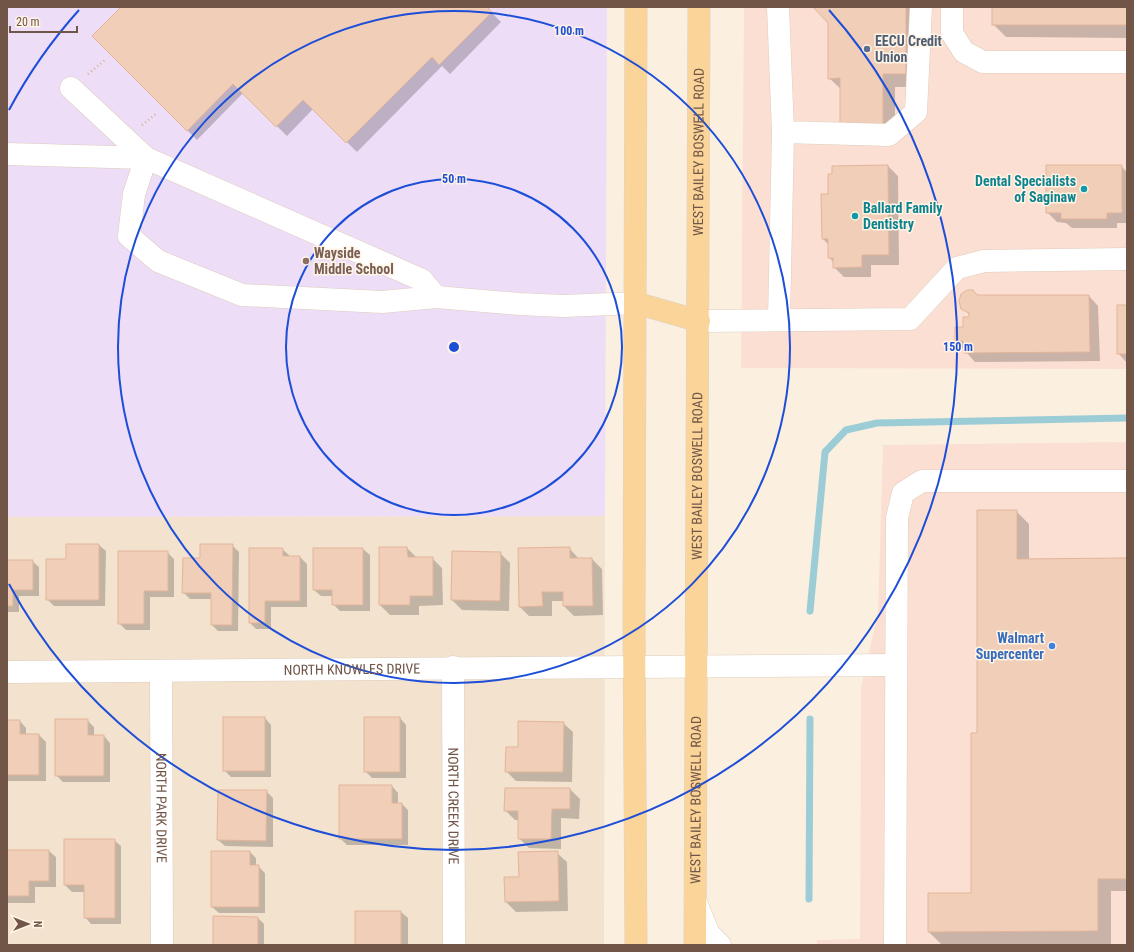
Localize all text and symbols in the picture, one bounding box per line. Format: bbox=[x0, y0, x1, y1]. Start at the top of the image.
scale bar bbox=[10, 8, 77, 34]
text: 20 m bbox=[16, 15, 40, 29]
text: 100 m bbox=[554, 24, 584, 38]
place label: EECU Credit Union bbox=[875, 33, 942, 65]
marker: EECU Credit Union bbox=[862, 44, 872, 54]
street label: WEST BAILEY BOSWELL ROAD bbox=[690, 68, 707, 236]
text: 50 m bbox=[442, 172, 466, 186]
place label: Dental Specialists of Saginaw bbox=[975, 173, 1076, 205]
marker: Dental Specialists of Saginaw bbox=[1079, 184, 1089, 194]
place label: Ballard Family Dentistry bbox=[863, 200, 943, 232]
marker: Ballard Family Dentistry bbox=[850, 211, 860, 221]
place label: Wayside Middle School bbox=[314, 245, 394, 277]
marker: Wayside Middle School bbox=[301, 256, 311, 266]
centre of rings bbox=[447, 340, 461, 354]
text: 150 m bbox=[943, 340, 973, 354]
street label: WEST BAILEY BOSWELL ROAD bbox=[689, 392, 705, 560]
place label: Walmart Supercenter bbox=[976, 630, 1044, 662]
marker: Walmart Supercenter bbox=[1047, 641, 1057, 651]
street label: NORTH KNOWLES DRIVE bbox=[284, 660, 420, 678]
street label: WEST BAILEY BOSWELL ROAD bbox=[687, 716, 704, 884]
street label: NORTH CREEK DRIVE bbox=[445, 747, 462, 865]
street label: NORTH PARK DRIVE bbox=[153, 753, 170, 863]
north arrow bbox=[8, 904, 48, 944]
text: N bbox=[31, 921, 44, 928]

